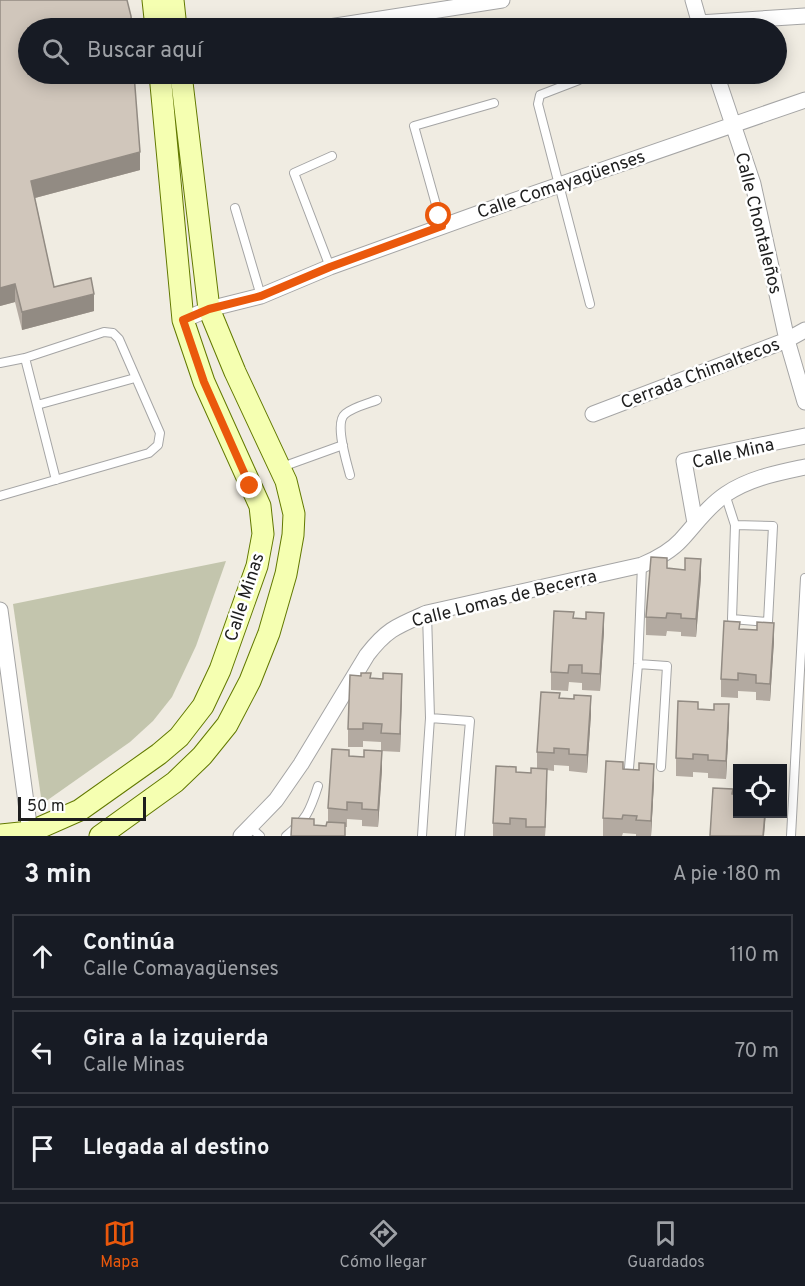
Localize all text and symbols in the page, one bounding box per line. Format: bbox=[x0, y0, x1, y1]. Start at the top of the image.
search box bbox=[18, 18, 787, 84]
icon: search bbox=[39, 35, 72, 68]
text: Buscar aquí bbox=[87, 38, 203, 65]
street label: Calle Comayagüenses bbox=[474, 146, 649, 225]
street label: Calle Chontaleños bbox=[729, 150, 786, 297]
route start bbox=[425, 202, 451, 228]
street label: Cerrada Chimaltecos bbox=[618, 333, 783, 415]
street label: Calle Mina bbox=[690, 434, 776, 475]
route end bbox=[236, 472, 262, 498]
street label: Calle Minas bbox=[220, 550, 271, 645]
street label: Calle Lomas de Becerra bbox=[409, 565, 599, 634]
map controls bbox=[733, 764, 787, 818]
button: locate bbox=[733, 764, 787, 818]
scale bar bbox=[18, 794, 146, 822]
text: 50 m bbox=[27, 797, 65, 817]
text: 3 min bbox=[24, 859, 92, 892]
text: A pie · 180 m bbox=[673, 862, 781, 888]
text: Continúa bbox=[83, 930, 175, 957]
icon: ahead bbox=[26, 940, 59, 973]
text: 110 m bbox=[730, 943, 779, 969]
text: Calle Comayagüenses bbox=[83, 957, 279, 983]
text: Gira a la izquierda bbox=[83, 1026, 269, 1053]
icon: left bbox=[26, 1036, 59, 1069]
text: 70 m bbox=[735, 1039, 779, 1065]
text: Calle Minas bbox=[83, 1053, 185, 1079]
icon: arrive bbox=[26, 1132, 59, 1165]
text: Llegada al destino bbox=[83, 1135, 269, 1162]
tab: Mapa bbox=[100, 1217, 139, 1273]
tab: Cómo llegar bbox=[340, 1217, 427, 1273]
tab: Guardados bbox=[627, 1217, 705, 1273]

